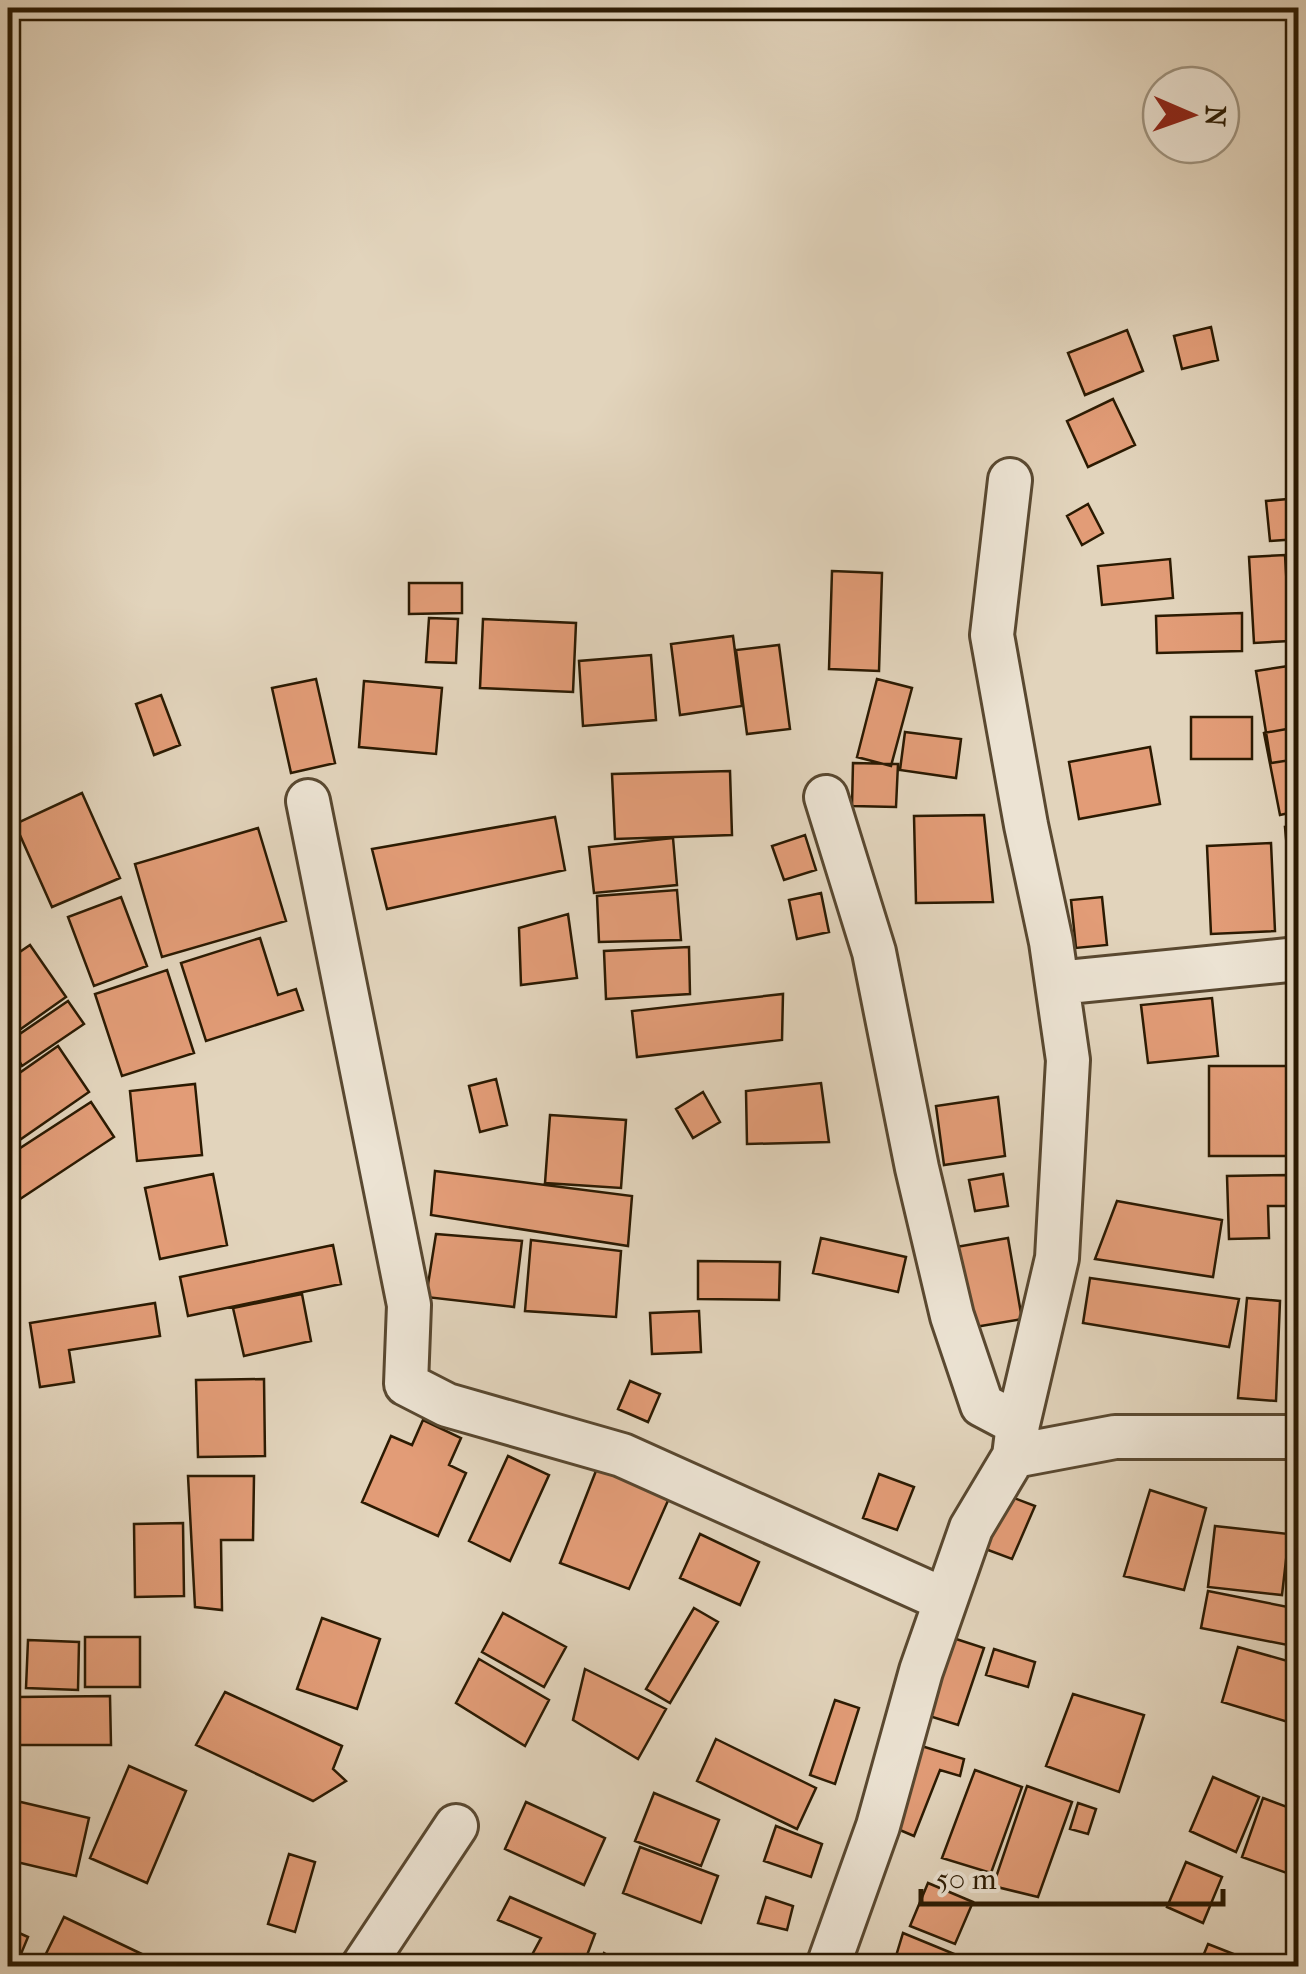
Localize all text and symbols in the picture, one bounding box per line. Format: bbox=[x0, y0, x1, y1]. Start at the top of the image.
north arrow bbox=[1141, 65, 1241, 165]
text: N bbox=[1199, 105, 1232, 128]
scale bar bbox=[921, 1844, 1224, 1906]
text: 50 m bbox=[936, 1862, 997, 1897]

